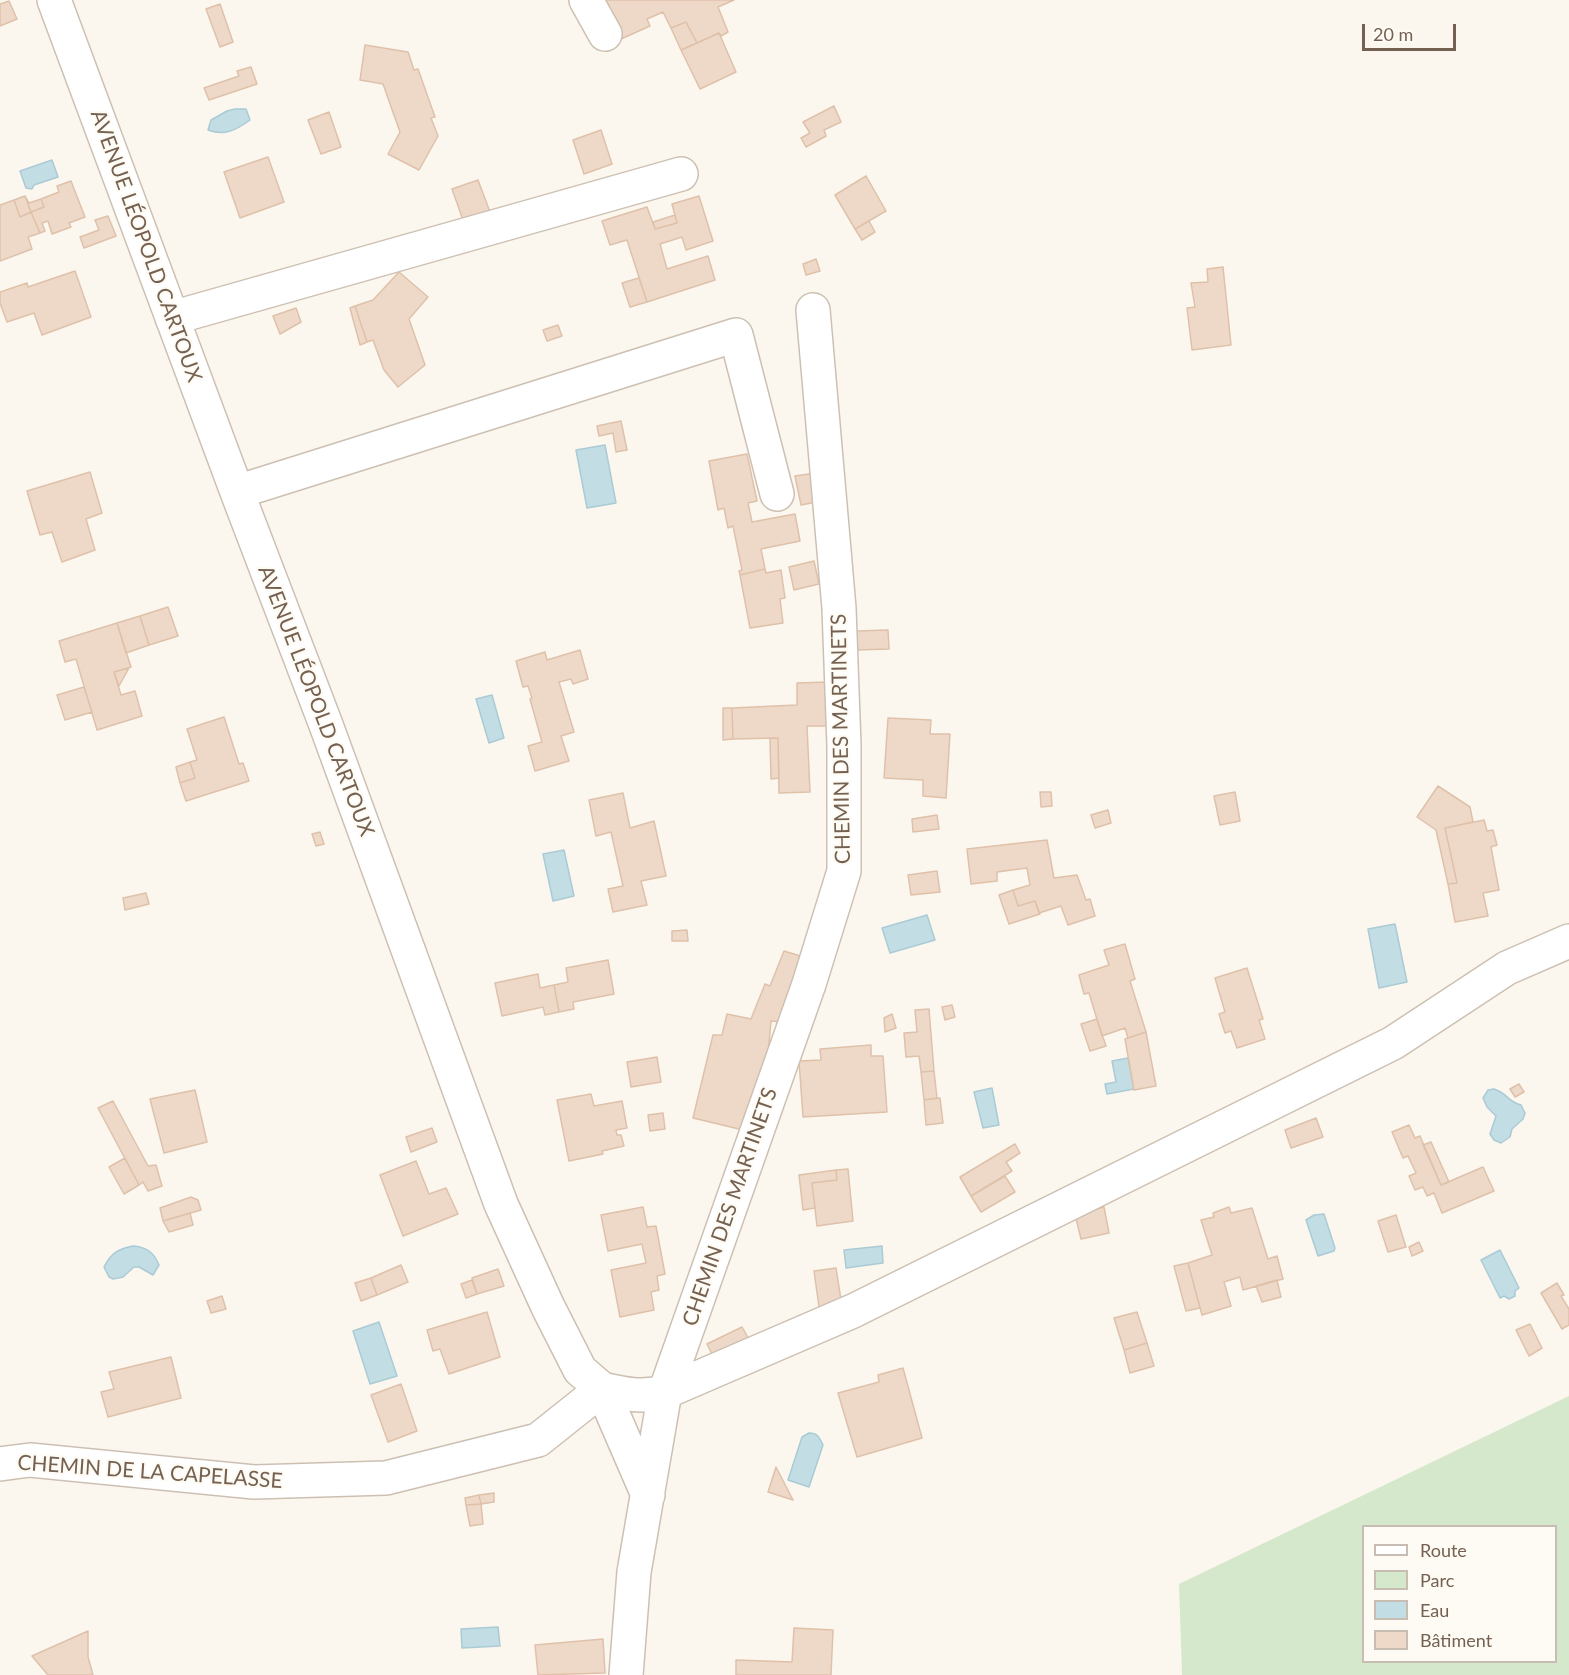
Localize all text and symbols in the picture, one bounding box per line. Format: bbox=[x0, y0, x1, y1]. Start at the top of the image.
scale bar bbox=[1365, 12, 1460, 50]
text: 20 m bbox=[1373, 23, 1413, 45]
street label: AVENUE LÉOPOLD CARTOUX bbox=[85, 106, 207, 386]
street label: AVENUE LÉOPOLD CARTOUX bbox=[253, 562, 379, 840]
street label: CHEMIN DES MARTINETS bbox=[826, 614, 856, 864]
street label: CHEMIN DES MARTINETS bbox=[677, 1085, 783, 1329]
street label: CHEMIN DE LA CAPELASSE bbox=[17, 1450, 283, 1494]
legend bbox=[1362, 1525, 1557, 1663]
text: Route bbox=[1420, 1539, 1467, 1561]
text: Parc bbox=[1420, 1569, 1454, 1591]
text: Eau bbox=[1420, 1599, 1449, 1621]
text: Bâtiment bbox=[1420, 1629, 1492, 1651]

